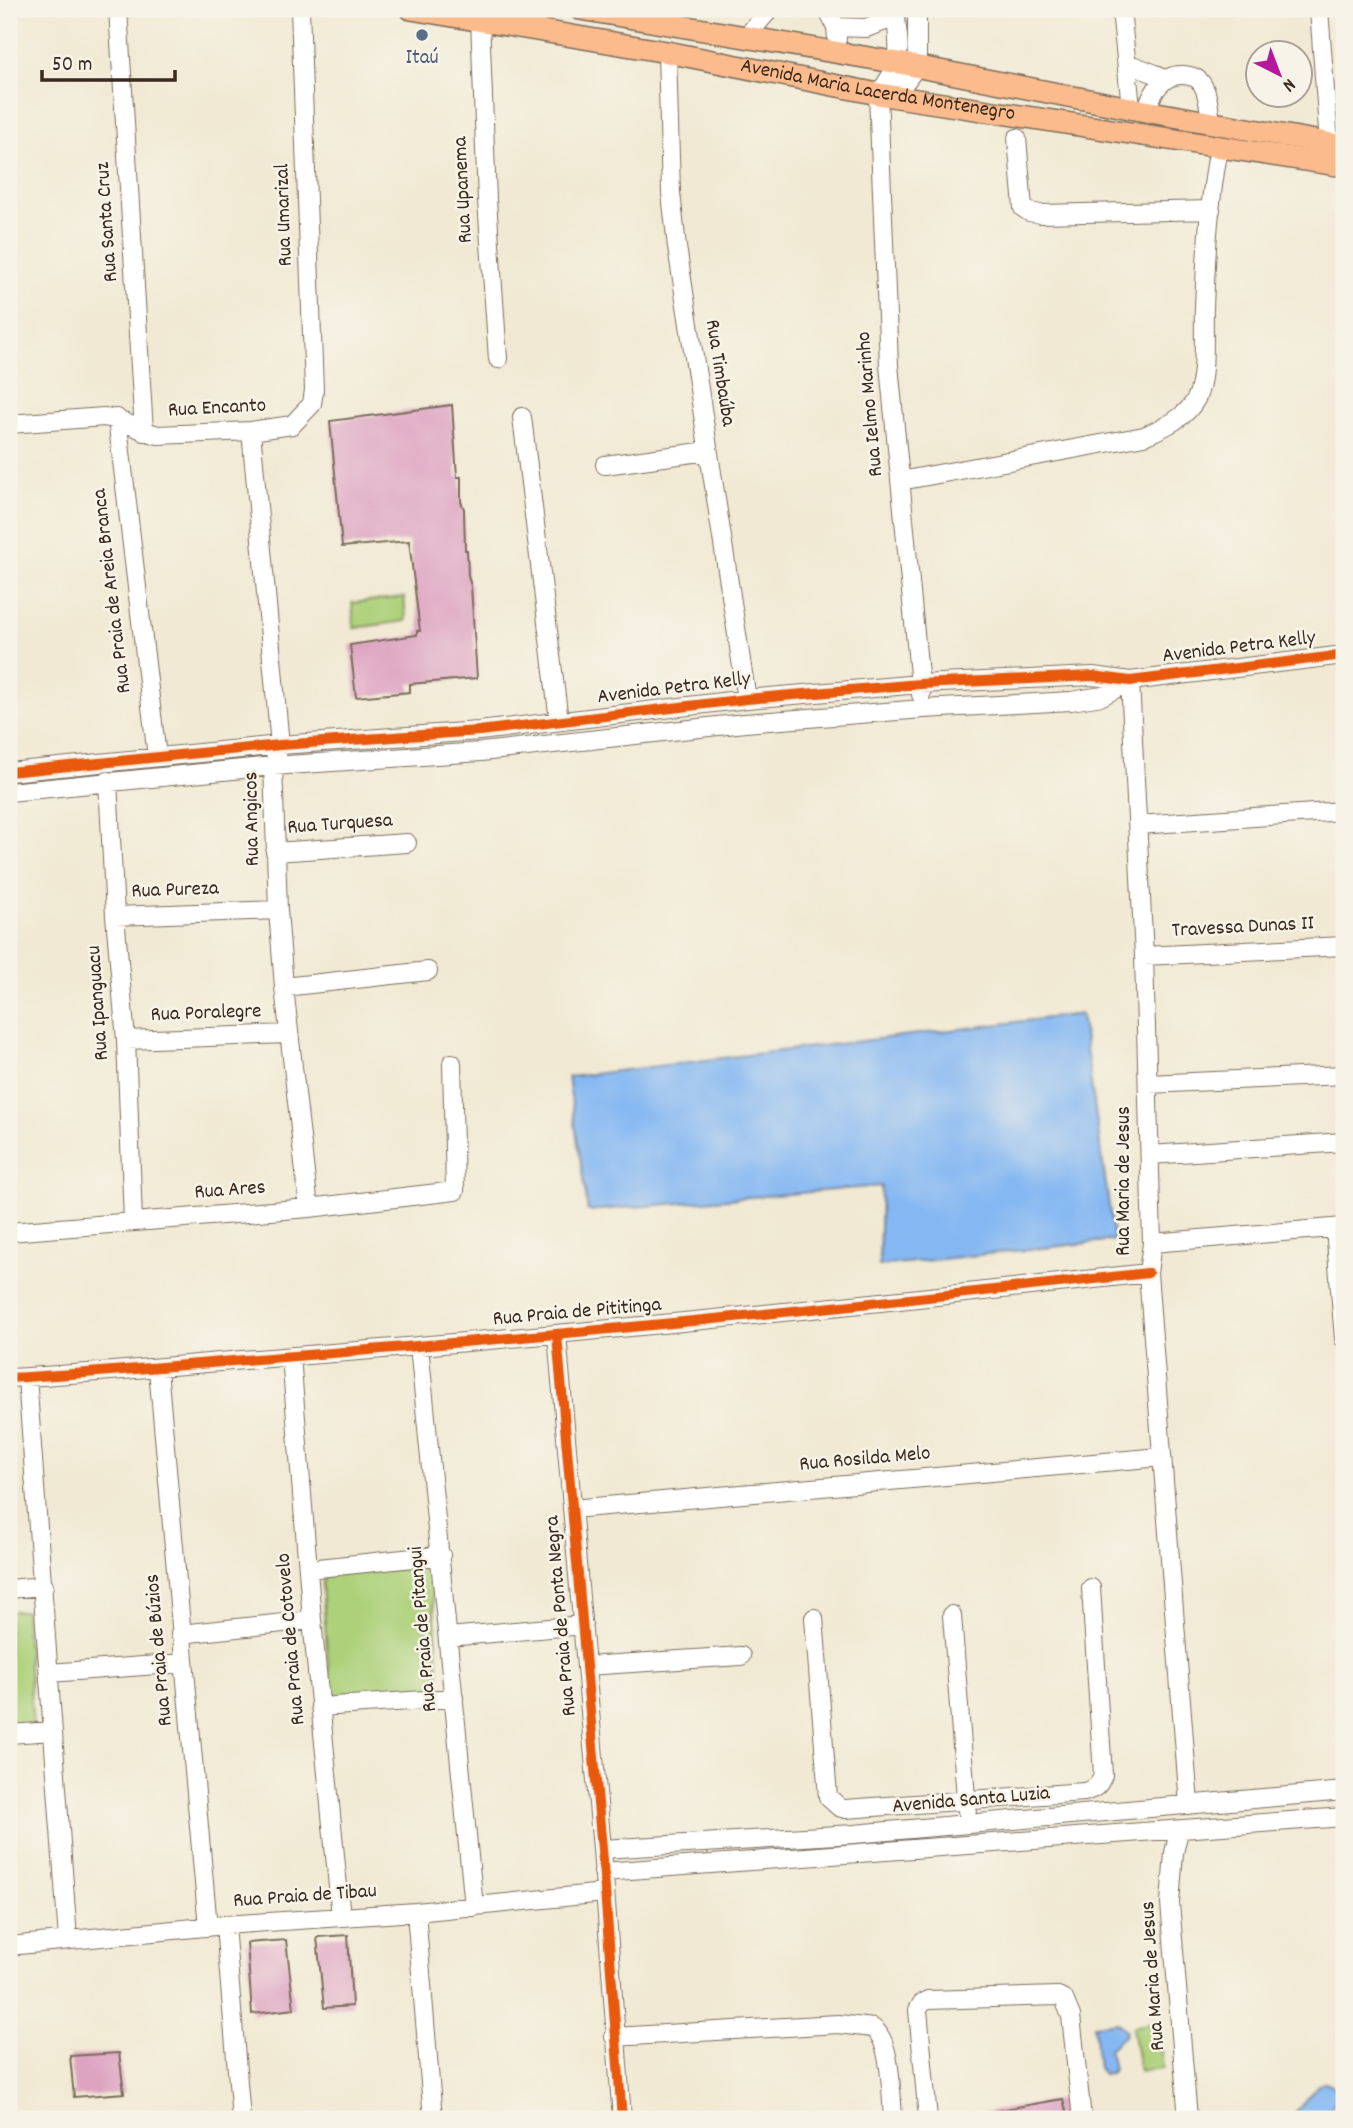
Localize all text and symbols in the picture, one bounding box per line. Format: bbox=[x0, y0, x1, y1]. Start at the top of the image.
marker: Itaú bbox=[414, 27, 430, 43]
scale bar bbox=[42, 38, 175, 82]
north arrow bbox=[1244, 38, 1314, 108]
place label: Itaú bbox=[405, 44, 439, 74]
text: 50 m bbox=[52, 51, 92, 81]
street label: Avenida Maria Lacerda Montenegro bbox=[738, 52, 1017, 130]
text: N bbox=[1276, 71, 1301, 97]
street label: Rua Upanema bbox=[446, 135, 482, 244]
street label: Rua Santa Cruz bbox=[89, 161, 127, 283]
street label: Rua Umarizal bbox=[268, 163, 302, 267]
street label: Rua Timbaúba bbox=[696, 318, 742, 430]
street label: Rua Ielmo Marinho bbox=[850, 330, 892, 478]
street label: Rua Encanto bbox=[167, 391, 267, 427]
street label: Rua Praia de Areia Branca bbox=[85, 486, 140, 695]
street label: Avenida Petra Kelly bbox=[1161, 624, 1318, 672]
street label: Avenida Petra Kelly bbox=[596, 665, 753, 713]
street label: Rua Angicos bbox=[237, 771, 269, 867]
street label: Rua Turquesa bbox=[286, 806, 395, 844]
street label: Rua Pureza bbox=[131, 874, 220, 908]
street label: Travessa Dunas II bbox=[1171, 909, 1315, 947]
street label: Rua Ipanguacu bbox=[80, 944, 118, 1062]
street label: Rua Poralegre bbox=[150, 997, 262, 1031]
street label: Rua Maria de Jesus bbox=[1110, 1106, 1140, 1256]
street label: Rua Ares bbox=[193, 1174, 267, 1208]
street label: Rua Praia de Pititinga bbox=[492, 1291, 664, 1335]
street label: Rua Rosilda Melo bbox=[798, 1439, 932, 1481]
street label: Rua Praia de Ponta Negra bbox=[538, 1513, 586, 1717]
street label: Rua Praia de Pitangui bbox=[402, 1545, 446, 1713]
street label: Rua Praia de Cotovelo bbox=[270, 1552, 314, 1726]
street label: Rua Praia de Búzios bbox=[138, 1573, 182, 1727]
street label: Avenida Santa Luzia bbox=[891, 1779, 1052, 1823]
street label: Rua Praia de Tibau bbox=[232, 1877, 378, 1917]
street label: Rua Maria de Jesus bbox=[1134, 1900, 1174, 2052]

